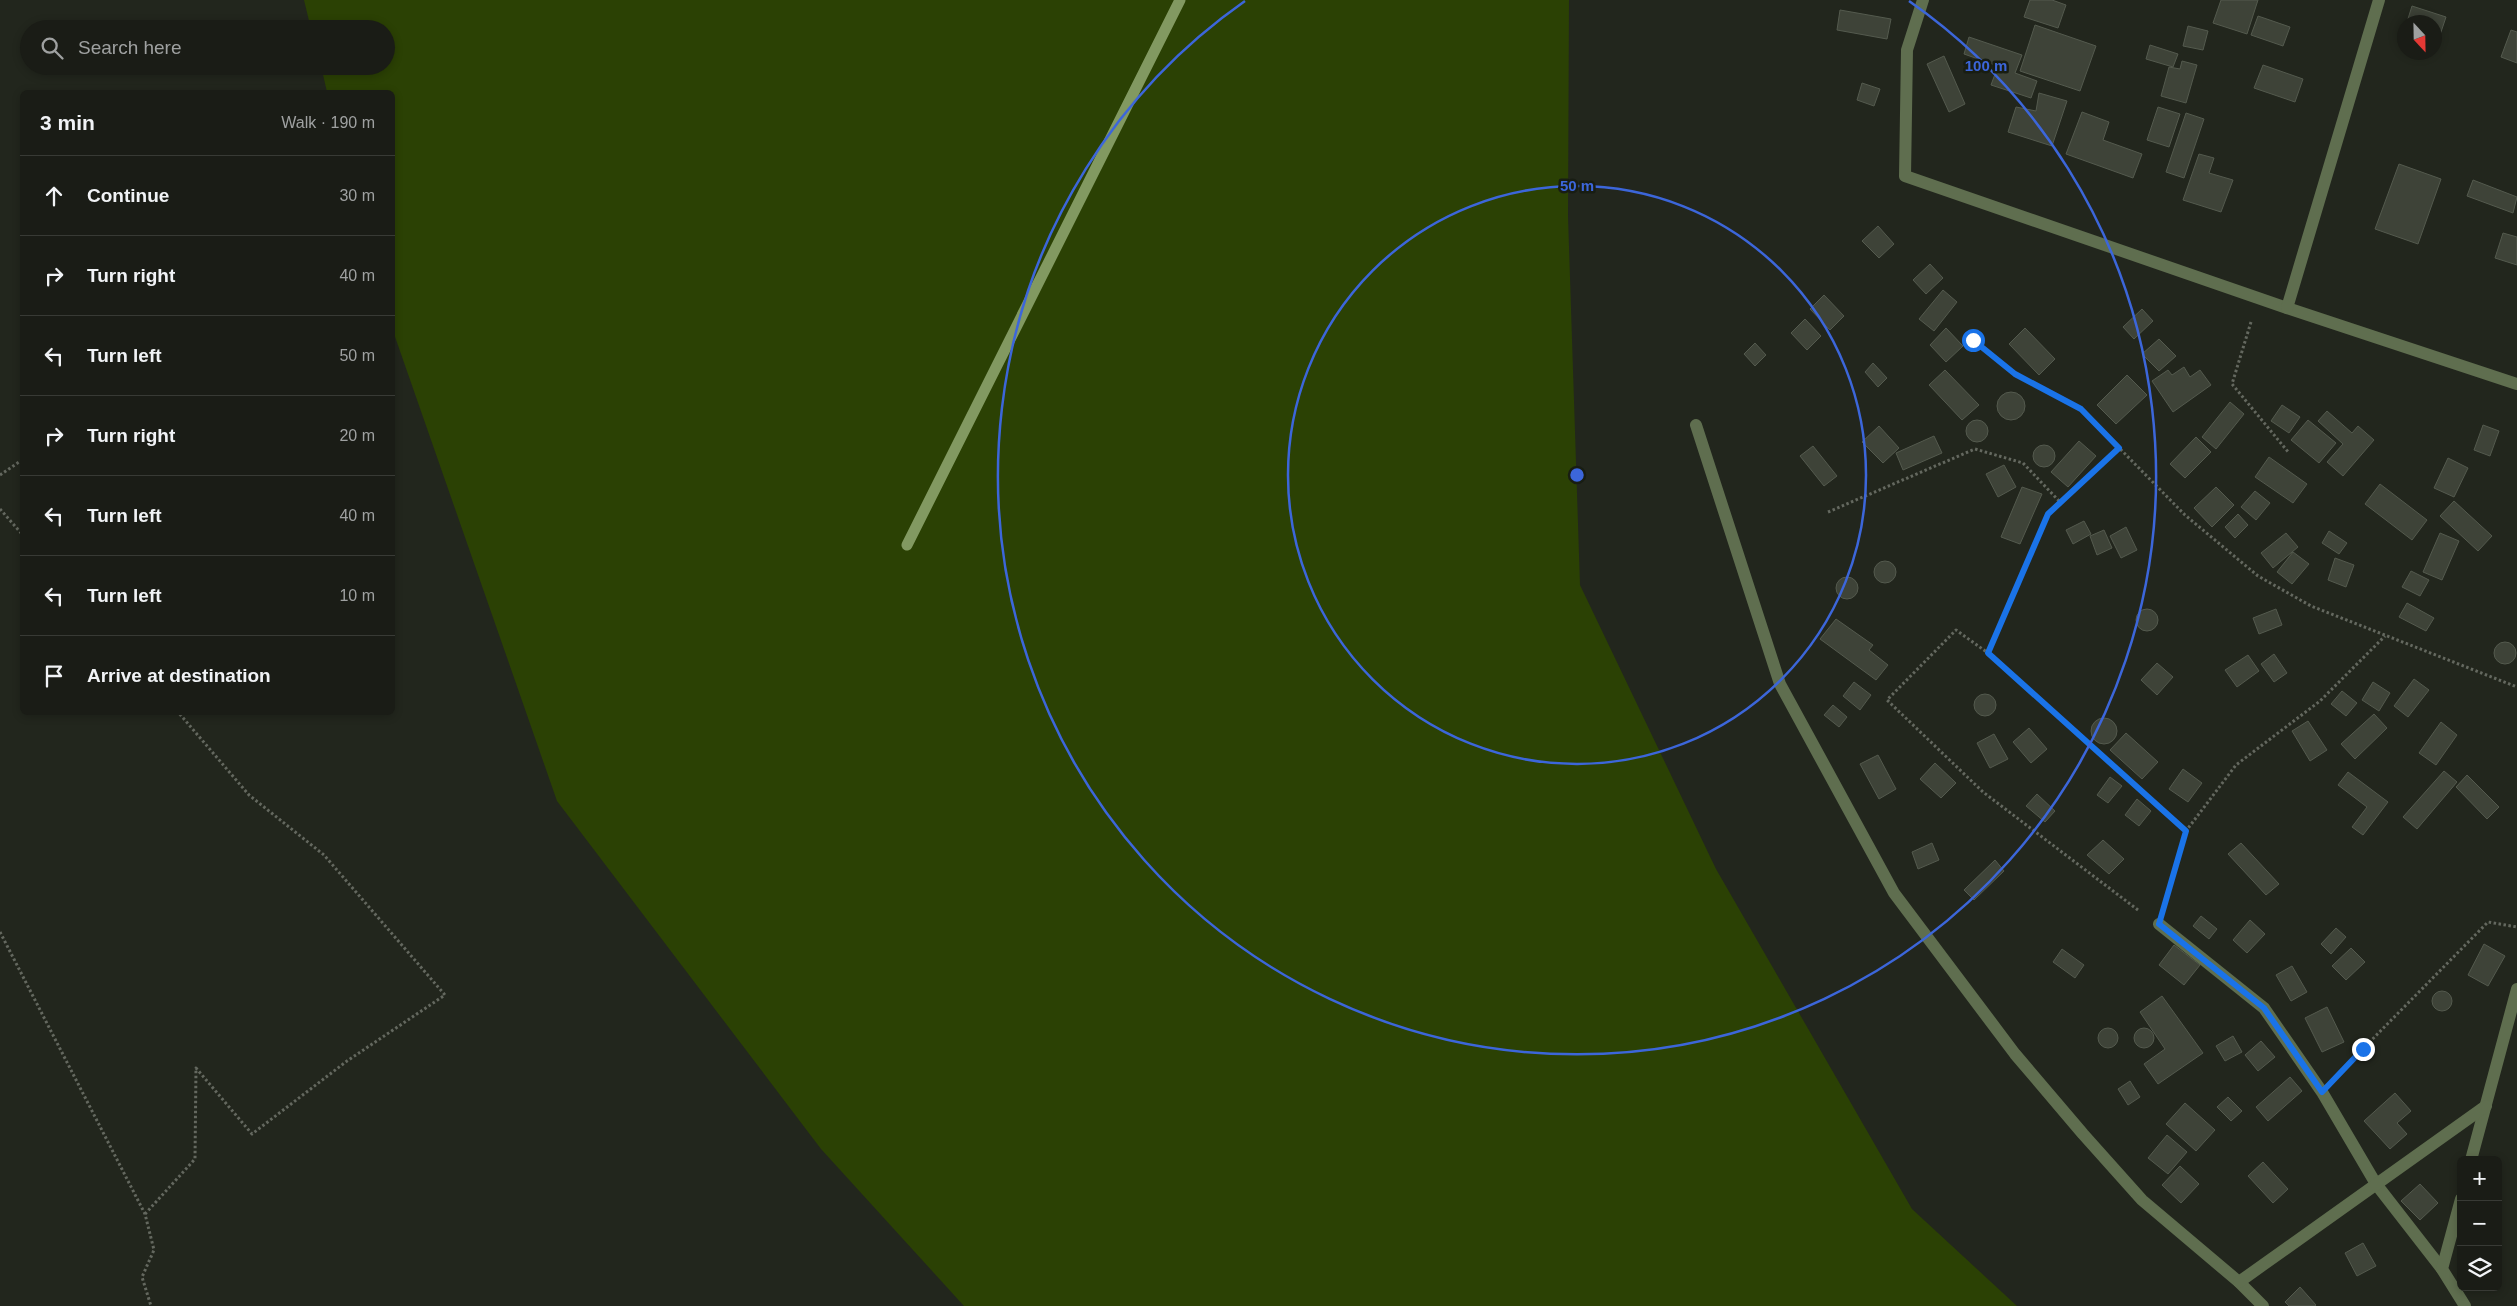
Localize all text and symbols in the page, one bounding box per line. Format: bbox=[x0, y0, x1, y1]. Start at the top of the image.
north arrow bbox=[2397, 15, 2442, 60]
search box bbox=[20, 20, 395, 75]
icon: search bbox=[38, 34, 66, 62]
text: Search here bbox=[78, 37, 182, 58]
text: 100 m bbox=[1965, 57, 2007, 74]
text: 3 min bbox=[40, 111, 95, 134]
text: Walk · 190 m bbox=[281, 114, 375, 131]
text: 50 m bbox=[1560, 177, 1594, 194]
icon: ahead bbox=[40, 182, 68, 210]
text: Continue bbox=[87, 185, 169, 206]
text: 30 m bbox=[339, 187, 375, 204]
icon: right bbox=[40, 262, 68, 290]
text: Turn right bbox=[87, 265, 175, 286]
text: 40 m bbox=[339, 267, 375, 284]
route start bbox=[1962, 329, 1985, 352]
icon: left bbox=[40, 342, 68, 370]
text: Turn left bbox=[87, 345, 162, 366]
text: 50 m bbox=[339, 347, 375, 364]
icon: right bbox=[40, 422, 68, 450]
text: Turn right bbox=[87, 425, 175, 446]
text: 20 m bbox=[339, 427, 375, 444]
centre of rings bbox=[1568, 466, 1586, 484]
icon: left bbox=[40, 502, 68, 530]
text: Turn left bbox=[87, 505, 162, 526]
text: 40 m bbox=[339, 507, 375, 524]
icon: left bbox=[40, 582, 68, 610]
text: Turn left bbox=[87, 585, 162, 606]
text: 10 m bbox=[339, 587, 375, 604]
icon: arrive bbox=[40, 662, 68, 690]
text: Arrive at destination bbox=[87, 665, 271, 686]
route end bbox=[2352, 1038, 2375, 1061]
map controls bbox=[2457, 1156, 2502, 1291]
button: + bbox=[2457, 1156, 2502, 1201]
button: − bbox=[2457, 1201, 2502, 1246]
button: layers bbox=[2457, 1246, 2502, 1291]

